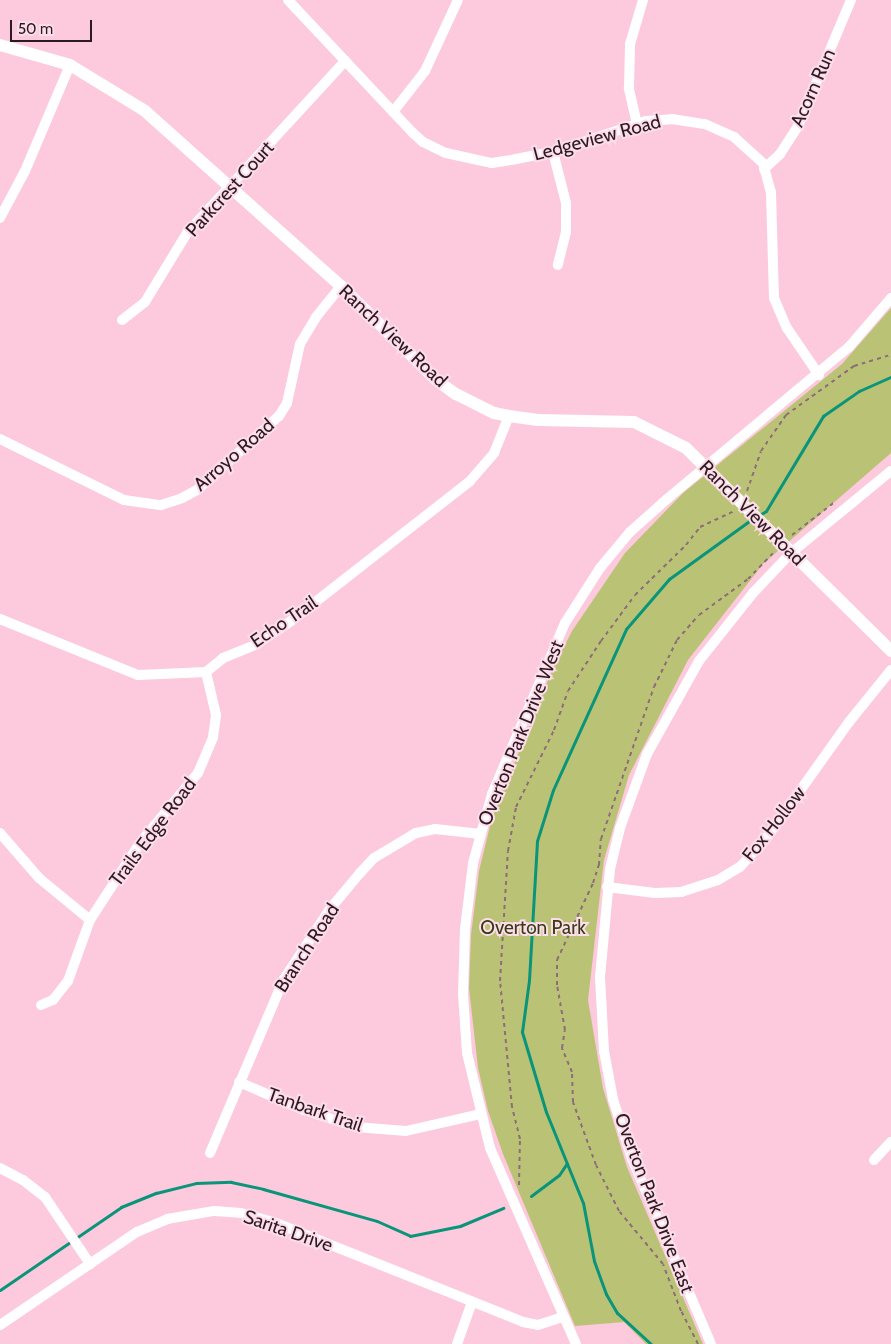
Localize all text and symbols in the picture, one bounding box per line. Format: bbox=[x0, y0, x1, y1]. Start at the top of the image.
scale bar bbox=[12, 10, 95, 42]
text: 50 m bbox=[18, 20, 53, 38]
street label: Acorn Run bbox=[786, 45, 840, 131]
street label: Ledgeview Road bbox=[531, 110, 663, 166]
street label: Parkcrest Court bbox=[181, 137, 279, 241]
street label: Ranch View Road bbox=[334, 280, 452, 392]
street label: Arroyo Road bbox=[189, 414, 279, 496]
street label: Ranch View Road bbox=[695, 456, 809, 570]
street label: Echo Trail bbox=[246, 591, 322, 653]
street label: Overton Park Drive West bbox=[473, 637, 569, 829]
street label: Trails Edge Road bbox=[105, 773, 201, 891]
street label: Fox Hollow bbox=[738, 782, 810, 866]
street label: Branch Road bbox=[270, 899, 344, 997]
park label: Overton Park bbox=[480, 917, 586, 939]
street label: Tanbark Trail bbox=[264, 1083, 366, 1137]
street label: Overton Park Drive East bbox=[609, 1110, 699, 1296]
street label: Sarita Drive bbox=[240, 1205, 336, 1257]

